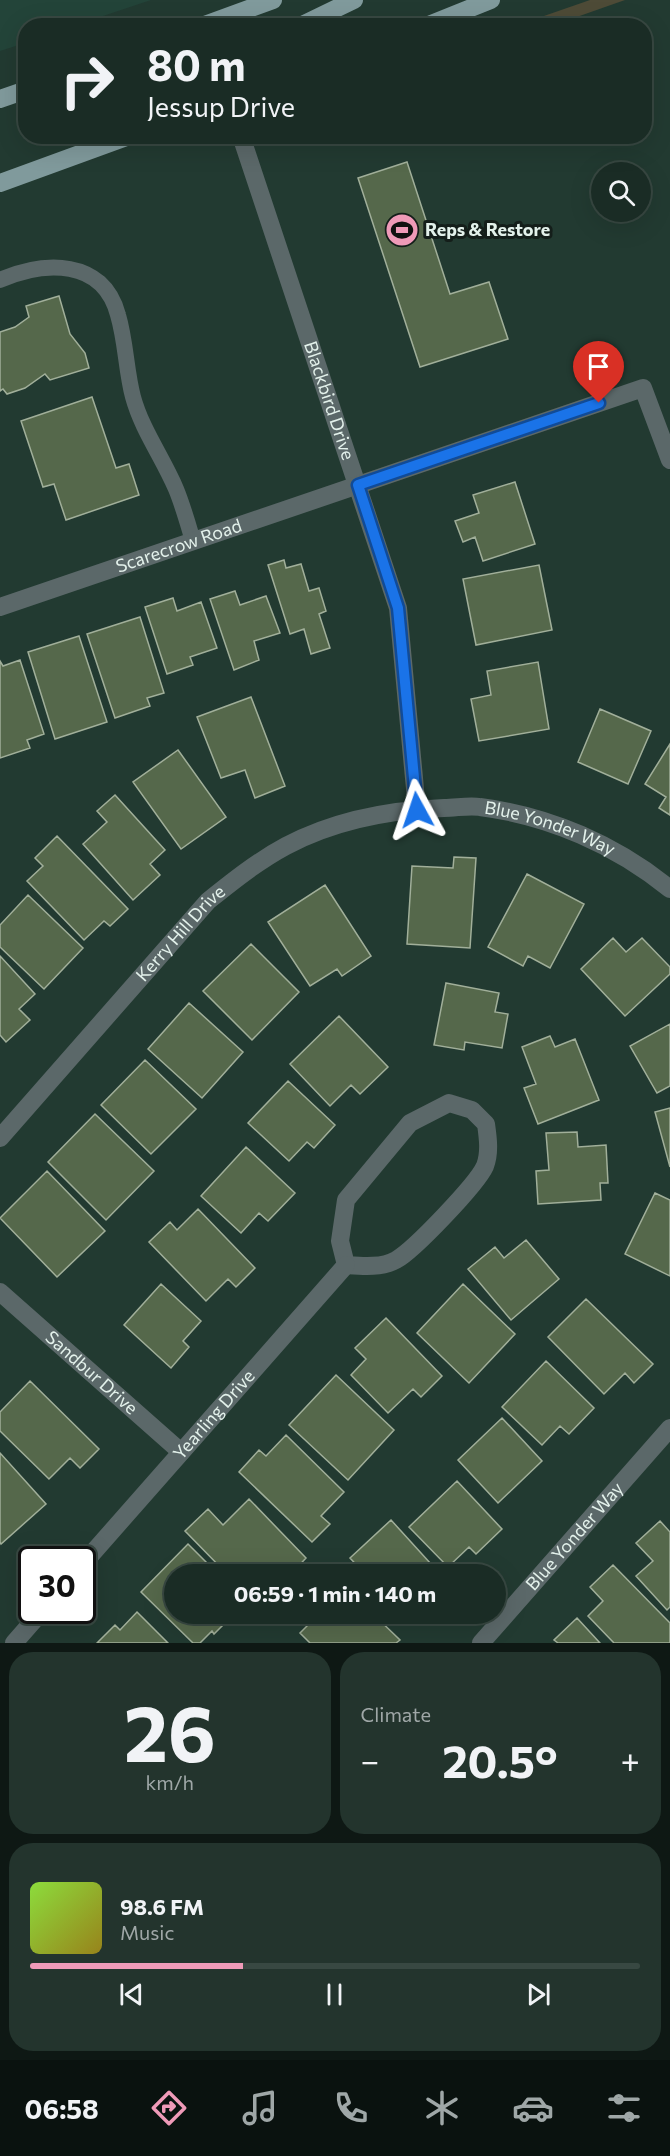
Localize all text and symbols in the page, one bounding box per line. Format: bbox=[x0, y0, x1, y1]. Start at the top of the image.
text: 80 m bbox=[147, 38, 246, 90]
icon: right bbox=[48, 42, 126, 120]
text: Jessup Drive bbox=[147, 90, 295, 123]
map controls bbox=[591, 162, 651, 222]
button: search bbox=[591, 162, 651, 222]
sports icon: Reps & Restore bbox=[384, 212, 420, 248]
place label: Reps & Restore bbox=[425, 218, 550, 240]
street label: Blackbird Drive bbox=[300, 338, 360, 463]
pin bbox=[573, 341, 624, 403]
icon: arrive bbox=[582, 350, 615, 383]
street label: Scarecrow Road bbox=[113, 514, 244, 577]
position arrow bbox=[385, 778, 449, 842]
street label: Blue Yonder Way bbox=[483, 796, 619, 860]
street label: Kerry Hill Drive bbox=[131, 880, 229, 985]
street label: Sandbur Drive bbox=[41, 1326, 143, 1419]
street label: Yearling Drive bbox=[168, 1365, 259, 1464]
street label: Blue Yonder Way bbox=[521, 1477, 627, 1594]
speed limit sign: 30 bbox=[18, 1546, 96, 1624]
text: 06:59 · 1 min · 140 m bbox=[234, 1580, 436, 1607]
text: 26 bbox=[124, 1683, 216, 1778]
text: Climate bbox=[361, 1702, 431, 1726]
text: 20.5° bbox=[442, 1732, 558, 1787]
text: − bbox=[361, 1739, 379, 1780]
text: + bbox=[621, 1739, 640, 1780]
text: km/h bbox=[145, 1770, 194, 1794]
text: 98.6 FM bbox=[120, 1893, 204, 1920]
text: Music bbox=[120, 1920, 174, 1944]
icon: previous bbox=[115, 1978, 148, 2011]
icon: pause bbox=[318, 1978, 351, 2011]
icon: next bbox=[522, 1978, 555, 2011]
icon: directions bbox=[148, 2087, 190, 2129]
icon: music bbox=[239, 2087, 281, 2129]
icon: phone bbox=[330, 2087, 372, 2129]
icon: climate bbox=[421, 2087, 463, 2129]
icon: car bbox=[512, 2087, 554, 2129]
icon: filters bbox=[603, 2087, 645, 2129]
text: 06:58 bbox=[25, 2092, 99, 2125]

